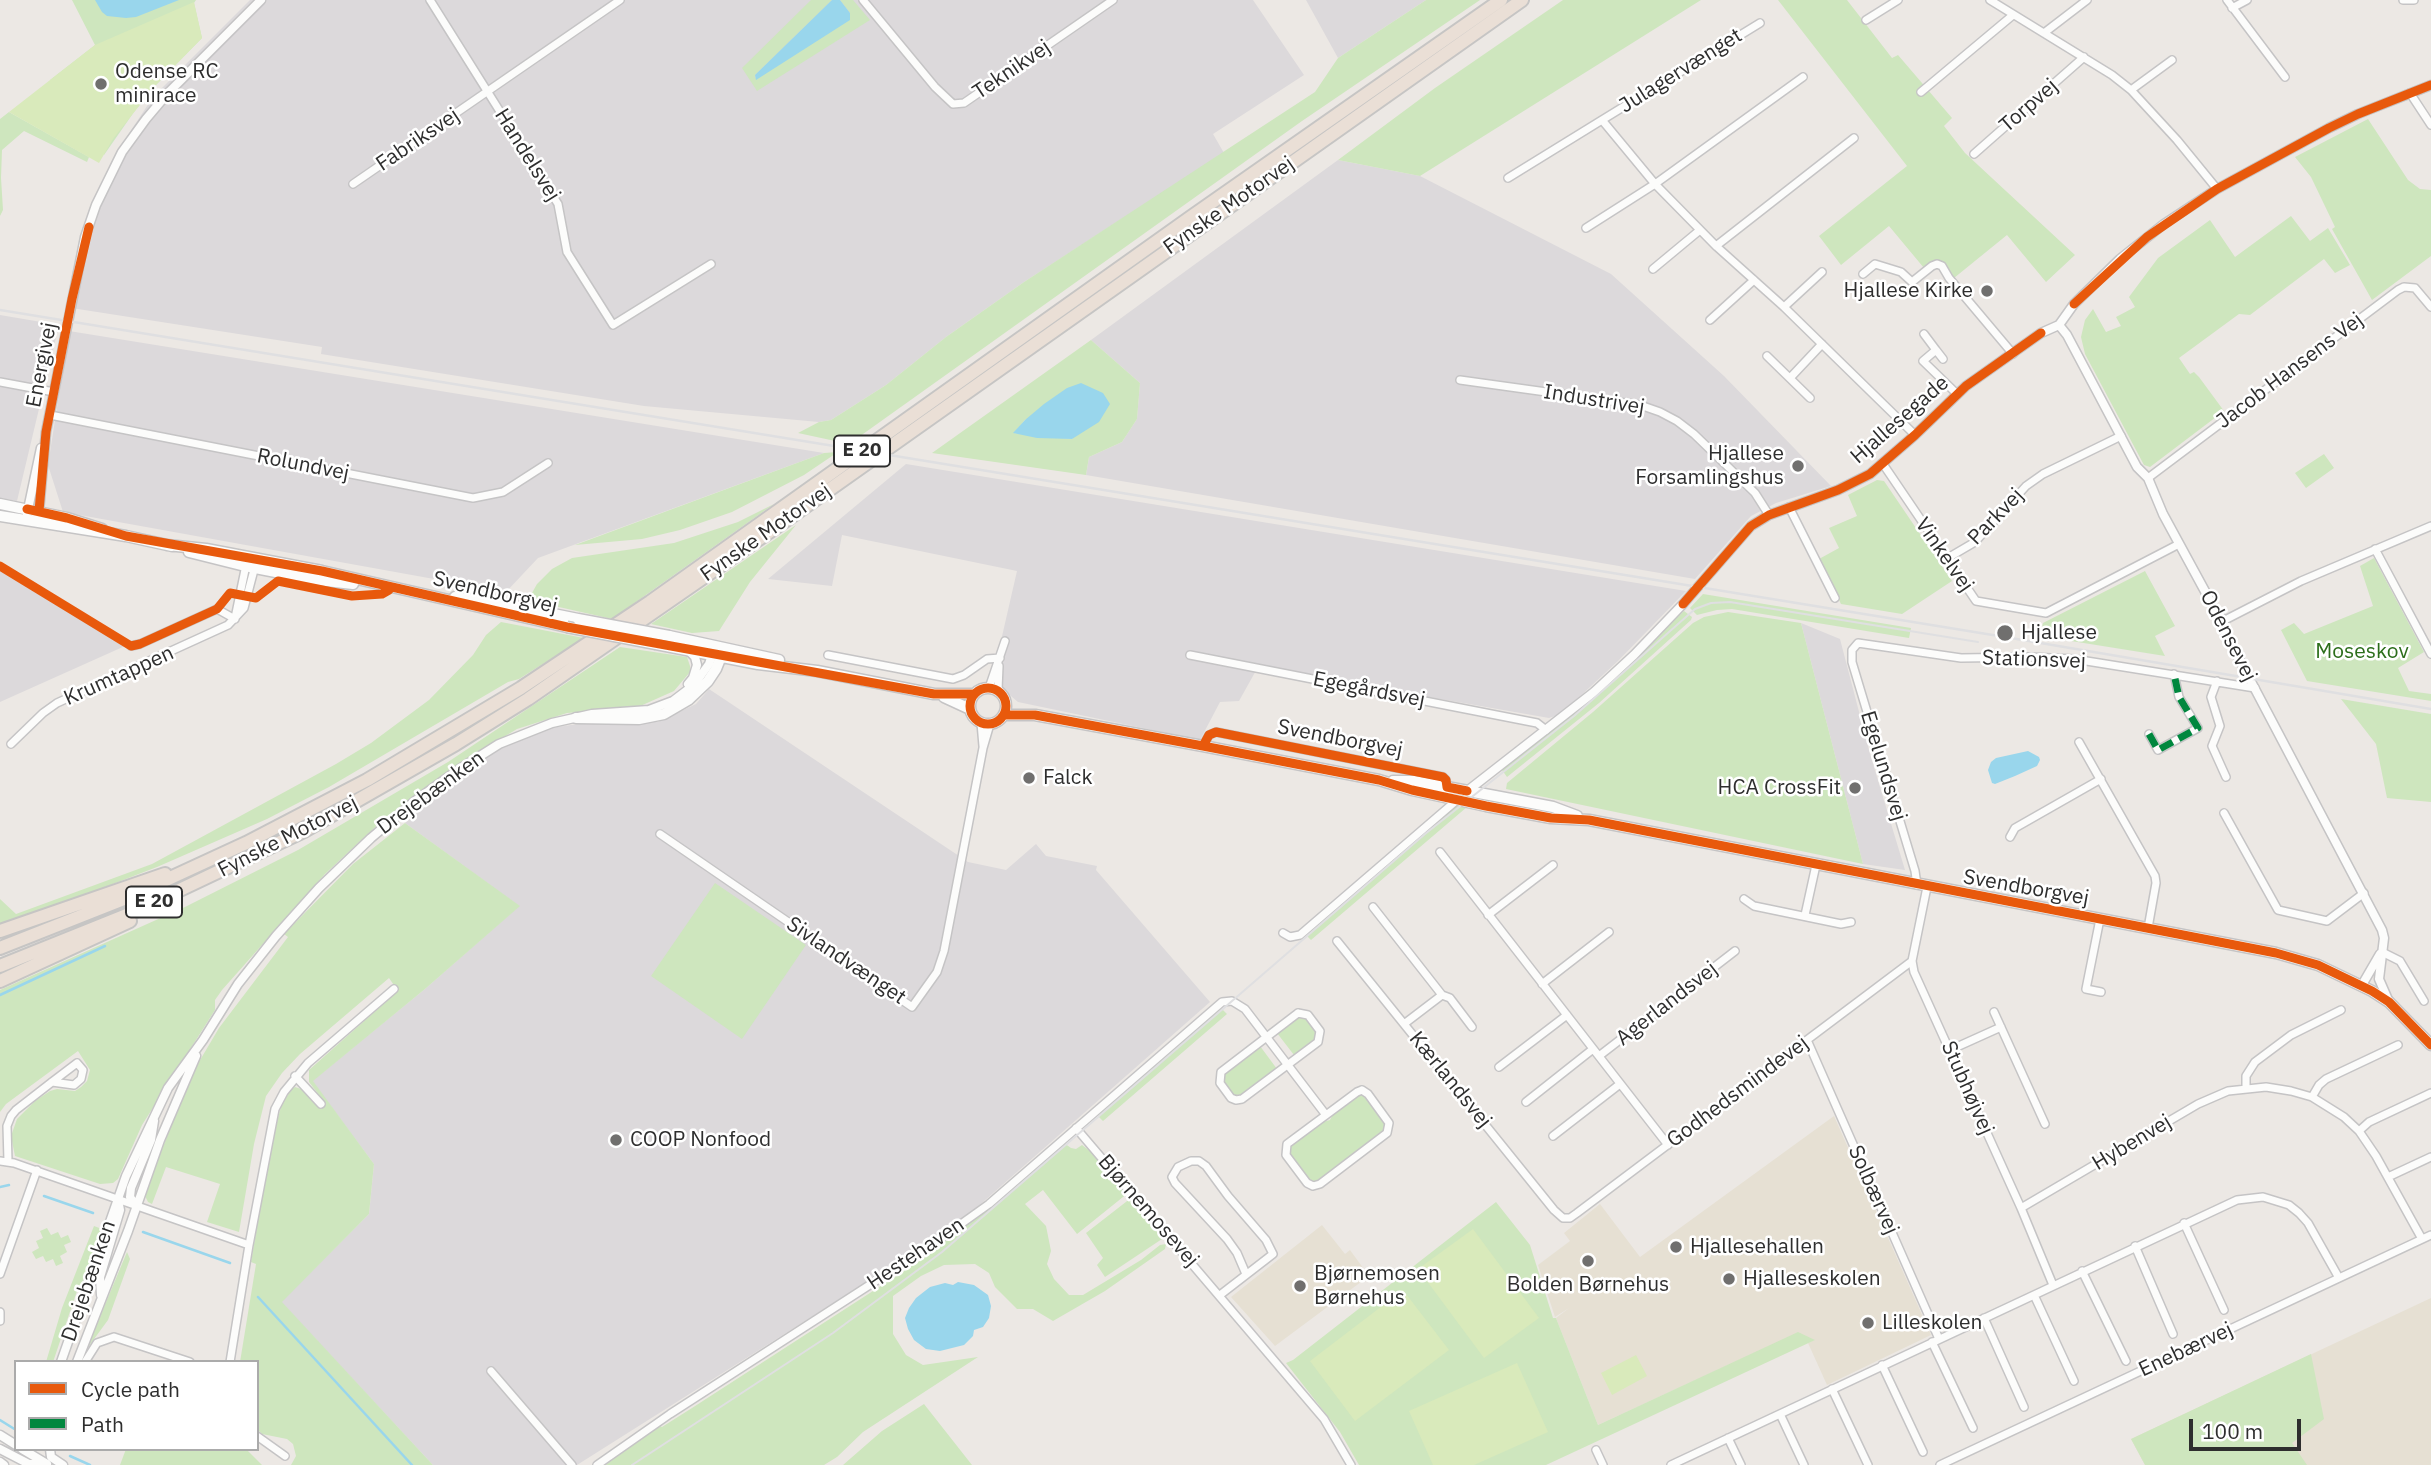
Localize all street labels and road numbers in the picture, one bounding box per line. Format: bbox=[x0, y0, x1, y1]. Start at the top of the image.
street label: Julagervænget bbox=[1615, 23, 1747, 119]
street label: Teknikvej bbox=[968, 35, 1056, 105]
street label: Torpvej bbox=[1995, 74, 2063, 138]
street label: Fabriksvej bbox=[372, 103, 464, 177]
street label: Handelsvej bbox=[489, 104, 565, 206]
street label: Fynske Motorvej bbox=[1159, 152, 1299, 260]
street label: Jacob Hansens Vej bbox=[2212, 308, 2368, 434]
street label: Energivej bbox=[21, 320, 63, 410]
street label: Hjallesegade bbox=[1846, 371, 1954, 469]
street label: Industrivej bbox=[1542, 380, 1646, 420]
road number: E 20 bbox=[834, 436, 890, 466]
street label: Rolundvej bbox=[255, 444, 351, 486]
street label: Fynske Motorvej bbox=[696, 479, 836, 587]
street label: Parkvej bbox=[1963, 483, 2029, 551]
street label: Vinkelvej bbox=[1909, 513, 1979, 597]
street label: Svendborgvej bbox=[430, 566, 560, 620]
street label: Odensevej bbox=[2194, 586, 2262, 686]
street label: Krumtappen bbox=[60, 641, 178, 711]
street label: Stationsvej bbox=[1982, 646, 2086, 674]
street label: Egegårdsvej bbox=[1311, 667, 1427, 713]
street label: Egelundsvej bbox=[1854, 708, 1912, 824]
street label: Svendborgvej bbox=[1275, 714, 1405, 764]
street label: Drejebænken bbox=[372, 746, 490, 840]
street label: Fynske Motorvej bbox=[214, 791, 362, 883]
street label: Svendborgvej bbox=[1961, 865, 2091, 911]
road number: E 20 bbox=[126, 887, 182, 918]
street label: Sivlandvænget bbox=[781, 912, 911, 1010]
street label: Agerlandsvej bbox=[1611, 957, 1723, 1051]
street label: Kærlandsvej bbox=[1403, 1027, 1497, 1133]
street label: Godhedsmindevej bbox=[1662, 1031, 1814, 1153]
street label: Stubhøjvej bbox=[1935, 1037, 1999, 1139]
street label: Hybenvej bbox=[2088, 1110, 2176, 1176]
street label: Solbærvej bbox=[1842, 1142, 1904, 1238]
street label: Bjørnemosevej bbox=[1092, 1150, 1204, 1272]
street label: Hestehaven bbox=[863, 1212, 969, 1296]
street label: Drejebænken bbox=[57, 1217, 121, 1345]
street label: Enebærvej bbox=[2135, 1317, 2237, 1383]

